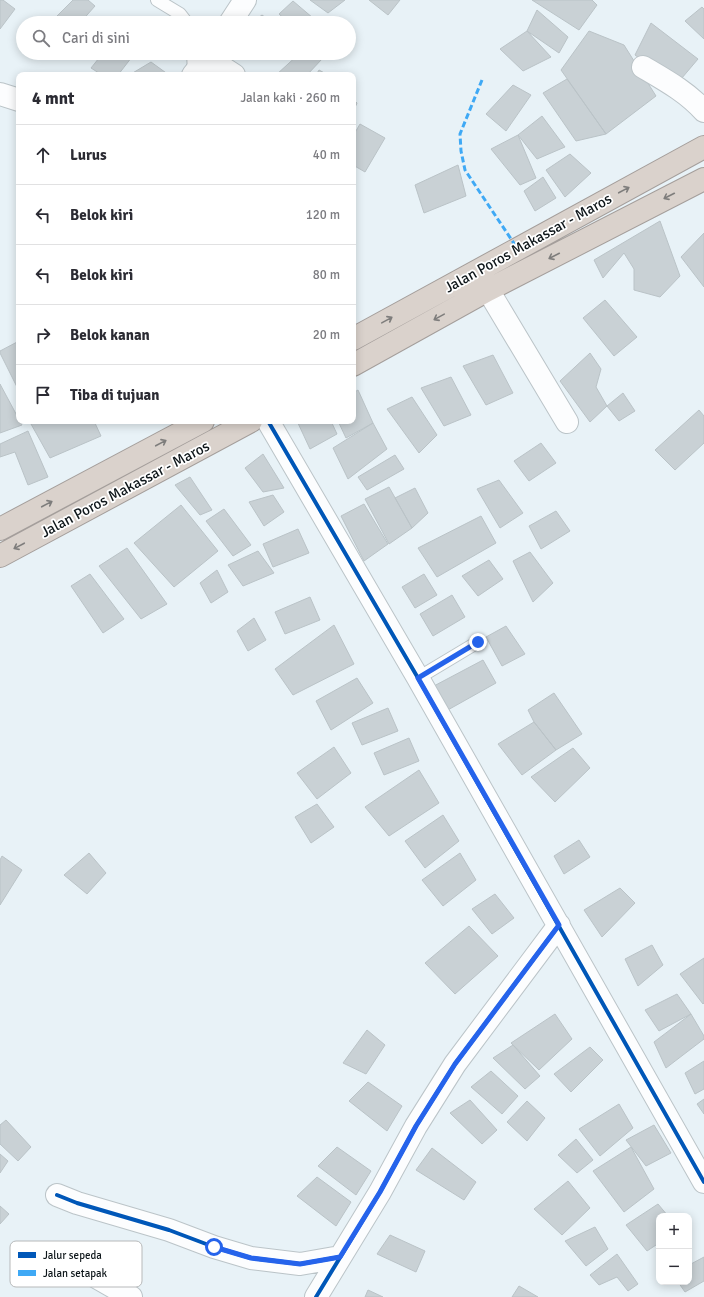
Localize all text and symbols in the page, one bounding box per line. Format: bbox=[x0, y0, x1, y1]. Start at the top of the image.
search box bbox=[16, 16, 356, 60]
icon: search bbox=[30, 27, 52, 49]
text: Cari di sini bbox=[62, 29, 130, 47]
text: 4 mnt bbox=[32, 88, 74, 109]
text: Jalan kaki · 260 m bbox=[241, 90, 340, 106]
icon: ahead bbox=[32, 144, 54, 166]
text: Lurus bbox=[70, 146, 107, 164]
text: 40 m bbox=[313, 147, 340, 163]
one-way arrow bbox=[618, 186, 630, 194]
street label: Jalan Poros Makassar - Maros bbox=[441, 189, 615, 297]
one-way arrow bbox=[664, 193, 676, 201]
icon: left bbox=[32, 204, 54, 226]
text: Belok kiri bbox=[70, 206, 133, 224]
text: 120 m bbox=[306, 207, 340, 223]
one-way arrow bbox=[548, 253, 560, 260]
icon: left bbox=[32, 264, 54, 286]
text: Belok kiri bbox=[70, 266, 133, 284]
text: 80 m bbox=[313, 267, 340, 283]
one-way arrow bbox=[433, 314, 445, 322]
one-way arrow bbox=[381, 316, 393, 323]
icon: right bbox=[32, 324, 54, 346]
text: Belok kanan bbox=[70, 326, 150, 344]
text: 20 m bbox=[313, 327, 340, 343]
icon: arrive bbox=[32, 384, 54, 406]
text: Tiba di tujuan bbox=[70, 386, 160, 404]
street label: Jalan Poros Makassar - Maros bbox=[38, 437, 213, 541]
one-way arrow bbox=[155, 439, 167, 446]
one-way arrow bbox=[41, 500, 53, 508]
one-way arrow bbox=[13, 542, 25, 550]
route end bbox=[469, 633, 487, 651]
map controls bbox=[656, 1213, 692, 1285]
button: + bbox=[656, 1213, 692, 1249]
route start bbox=[205, 1238, 223, 1256]
legend bbox=[10, 1241, 142, 1287]
text: Jalur sepeda bbox=[43, 1249, 102, 1262]
button: − bbox=[656, 1249, 692, 1285]
text: Jalan setapak bbox=[43, 1267, 108, 1280]

